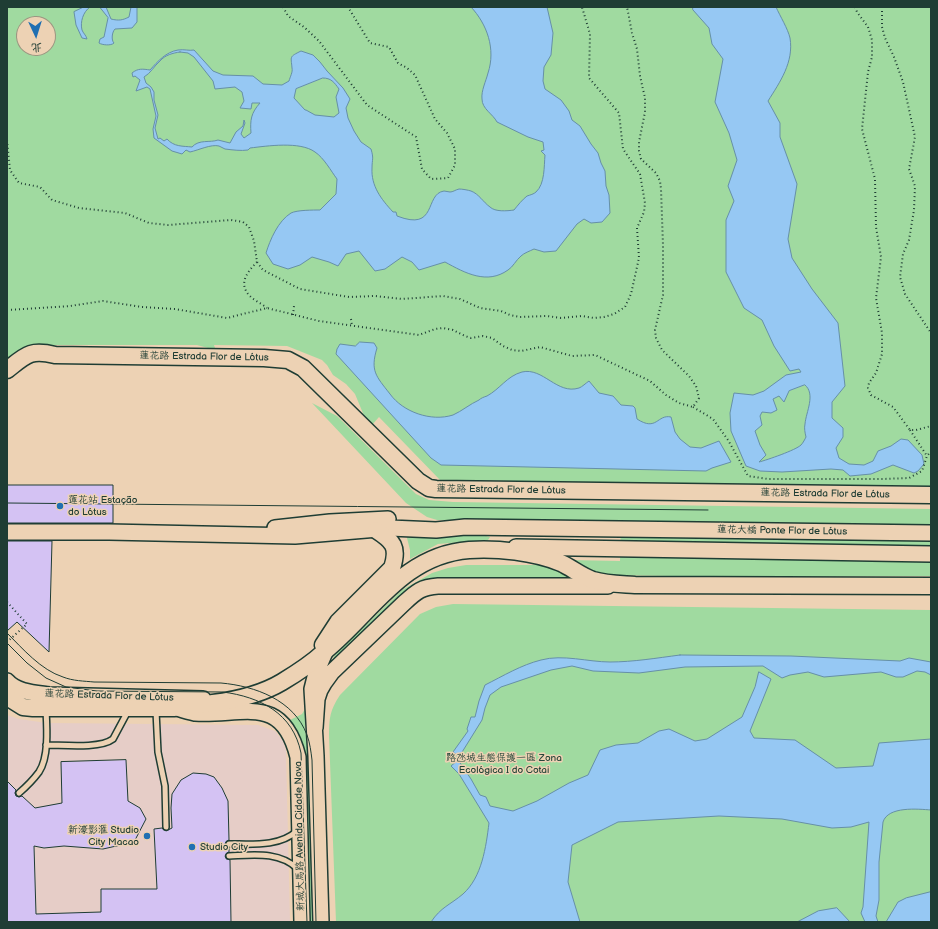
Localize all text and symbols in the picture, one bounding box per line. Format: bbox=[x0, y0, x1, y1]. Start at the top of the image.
north arrow bbox=[16, 16, 56, 56]
text: 北 bbox=[31, 41, 43, 54]
street label: 蓮花路 Estrada Flor de Lótus bbox=[139, 350, 269, 364]
street label: 蓮花路 Estrada Flor de Lótus bbox=[436, 483, 566, 497]
street label: 蓮花路 Estrada Flor de Lótus bbox=[760, 487, 890, 501]
place label: 蓮花站 Estação do Lótus bbox=[68, 494, 137, 518]
marker: 蓮花站 Estação do Lótus bbox=[55, 501, 65, 511]
street label: 蓮花大橋 Ponte Flor de Lótus bbox=[717, 524, 847, 538]
street label: 蓮花路 Estrada Flor de Lótus bbox=[44, 688, 174, 704]
park label: 路氹城生態保護一區 Zona Ecológica I do Cotai bbox=[446, 752, 562, 776]
street label: 新城大馬路 Avenida Cidade Nova bbox=[293, 761, 307, 911]
place label: 新濠影滙 Studio City Macao bbox=[68, 824, 139, 848]
marker: 新濠影滙 Studio City Macao bbox=[142, 831, 152, 841]
place label: Studio City bbox=[200, 841, 248, 853]
marker: Studio City bbox=[187, 842, 197, 852]

